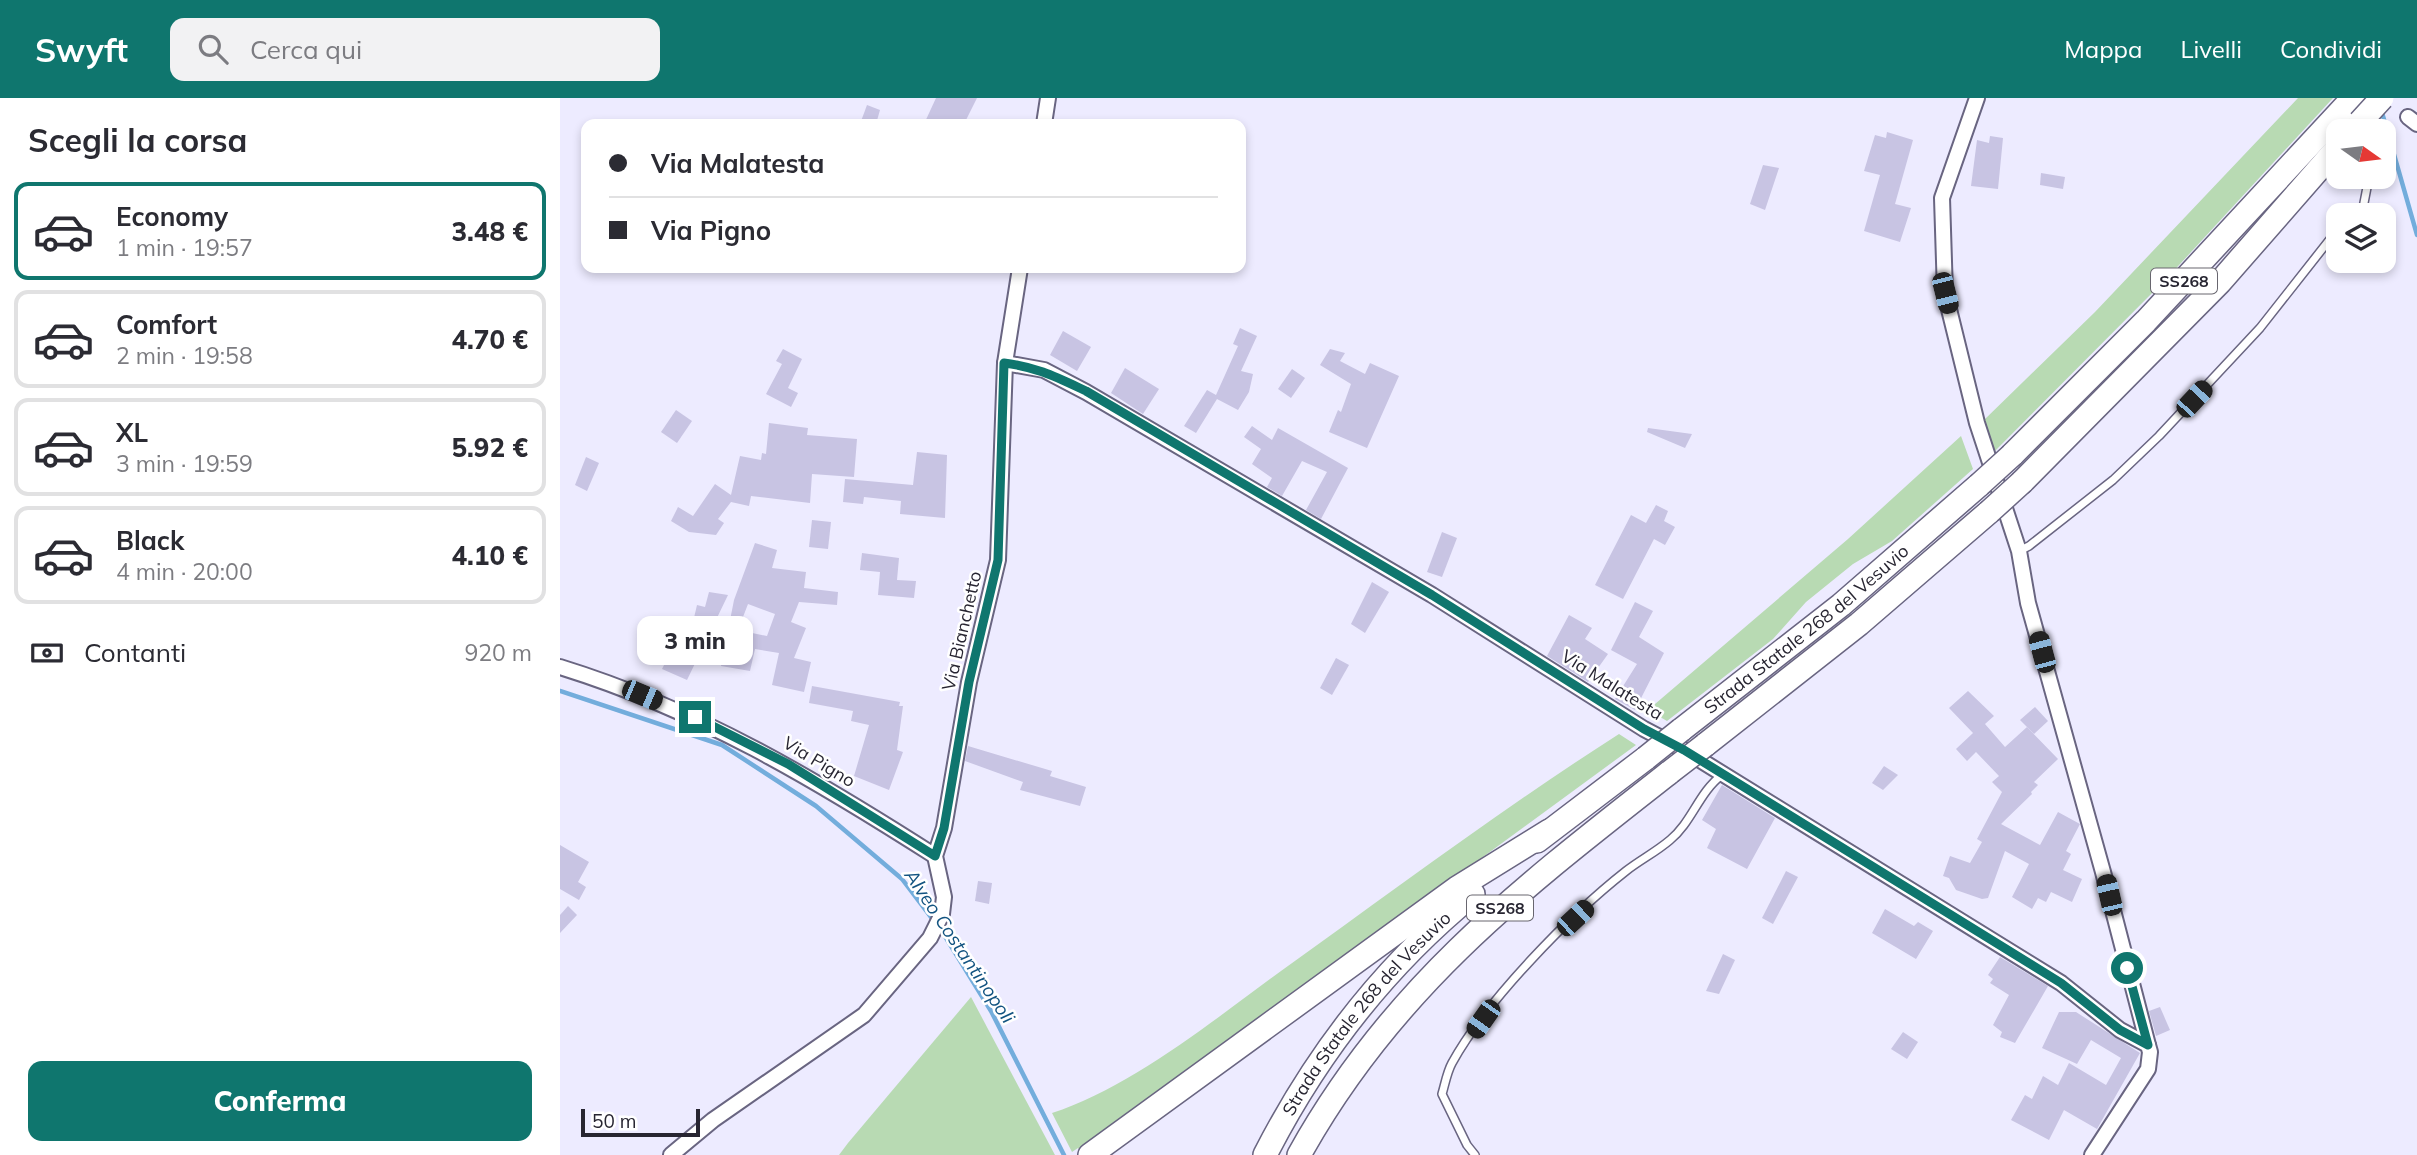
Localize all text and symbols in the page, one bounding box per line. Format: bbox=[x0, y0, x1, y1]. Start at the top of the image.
search box bbox=[170, 18, 660, 81]
text: Swyft bbox=[35, 29, 128, 70]
icon: search bbox=[194, 30, 232, 68]
text: Cerca qui bbox=[250, 33, 362, 66]
text: Mappa bbox=[2064, 34, 2142, 64]
text: Livelli bbox=[2180, 34, 2242, 64]
text: Condividi bbox=[2280, 34, 2382, 64]
north arrow bbox=[2326, 119, 2396, 189]
map controls bbox=[2326, 119, 2396, 273]
text: Scegli la corsa bbox=[28, 120, 247, 160]
text: Via Malatesta bbox=[651, 147, 824, 180]
icon: car bbox=[32, 200, 95, 263]
text: Economy bbox=[116, 200, 228, 233]
button: layers bbox=[2326, 203, 2396, 273]
text: Via Pigno bbox=[651, 214, 771, 247]
text: 3.48 € bbox=[452, 215, 528, 248]
text: 1 min · 19:57 bbox=[116, 233, 253, 262]
road number: SS268 bbox=[2151, 268, 2217, 294]
car bbox=[1930, 270, 1961, 316]
icon: car bbox=[32, 308, 95, 371]
text: Comfort bbox=[116, 308, 217, 341]
text: 4.70 € bbox=[452, 323, 528, 356]
text: 2 min · 19:58 bbox=[116, 341, 253, 370]
car bbox=[2172, 376, 2217, 422]
icon: car bbox=[32, 416, 95, 479]
text: XL bbox=[116, 416, 148, 449]
text: 5.92 € bbox=[452, 431, 528, 464]
text: 3 min · 19:59 bbox=[116, 449, 253, 478]
icon: car bbox=[32, 524, 95, 587]
text: Black bbox=[116, 524, 184, 557]
text: 4.10 € bbox=[452, 539, 528, 572]
street label: Strada Statale 268 del Vesuvio bbox=[1699, 539, 1913, 719]
text: 4 min · 20:00 bbox=[116, 557, 253, 586]
street label: Via Bianchetto bbox=[937, 569, 986, 693]
callout: 3 min bbox=[637, 616, 753, 664]
text: 3 min bbox=[664, 626, 726, 655]
car bbox=[2027, 629, 2058, 675]
icon: cash bbox=[28, 634, 66, 672]
text: Contanti bbox=[84, 636, 186, 669]
text: 920 m bbox=[464, 638, 532, 667]
street label: Via Malatesta bbox=[1557, 644, 1667, 725]
car bbox=[619, 677, 666, 713]
route end bbox=[679, 701, 711, 733]
street label: Via Pigno bbox=[779, 731, 859, 792]
water label: Alveo Costantinopoli bbox=[899, 864, 1021, 1028]
car bbox=[2095, 872, 2124, 918]
road number: SS268 bbox=[1467, 895, 1533, 920]
car bbox=[1553, 896, 1598, 940]
street label: Strada Statale 268 del Vesuvio bbox=[1277, 906, 1456, 1120]
route start bbox=[2111, 952, 2143, 984]
car bbox=[1463, 996, 1504, 1042]
button: Conferma bbox=[28, 1061, 532, 1141]
scale bar bbox=[581, 1106, 700, 1138]
text: 50 m bbox=[592, 1109, 636, 1133]

